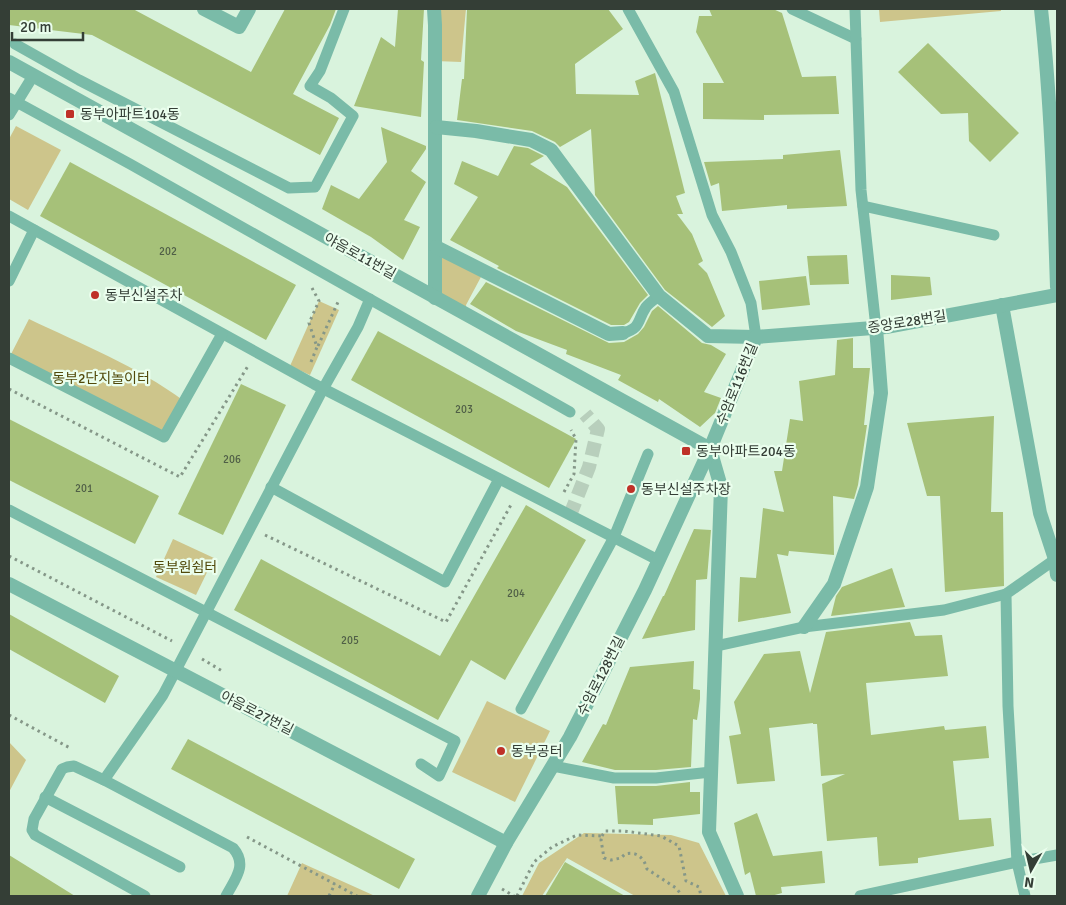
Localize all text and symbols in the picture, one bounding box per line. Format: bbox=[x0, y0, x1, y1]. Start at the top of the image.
scale bar bbox=[12, 10, 84, 42]
text: 20 m bbox=[20, 18, 51, 36]
place label: 동부아파트104동 bbox=[80, 106, 180, 123]
marker: 동부아파트104동 bbox=[64, 108, 76, 120]
street label: 야음로11번길 bbox=[321, 229, 399, 283]
house number: 202 bbox=[159, 245, 177, 258]
place label: 동부신설주차 bbox=[105, 287, 182, 304]
marker: 동부신설주차 bbox=[89, 289, 101, 301]
street label: 중앙로28번길 bbox=[866, 307, 948, 337]
street label: 수암로116번길 bbox=[713, 340, 761, 428]
park label: 동부2단지놀이터 bbox=[52, 370, 150, 387]
house number: 203 bbox=[455, 403, 473, 416]
place label: 동부아파트204동 bbox=[696, 443, 796, 460]
marker: 동부아파트204동 bbox=[680, 445, 692, 457]
house number: 206 bbox=[223, 453, 241, 466]
place label: 동부신설주차장 bbox=[641, 481, 731, 498]
house number: 201 bbox=[75, 482, 93, 495]
marker: 동부신설주차장 bbox=[625, 483, 637, 495]
park label: 동부원쉼터 bbox=[153, 559, 217, 576]
house number: 204 bbox=[507, 587, 525, 600]
street label: 수암로128번길 bbox=[574, 633, 628, 719]
house number: 205 bbox=[341, 634, 359, 647]
street label: 야음로27번길 bbox=[218, 687, 296, 739]
place label: 동부공터 bbox=[511, 743, 563, 760]
marker: 동부공터 bbox=[495, 745, 507, 757]
north arrow bbox=[1006, 845, 1056, 895]
text: N bbox=[1023, 873, 1035, 891]

